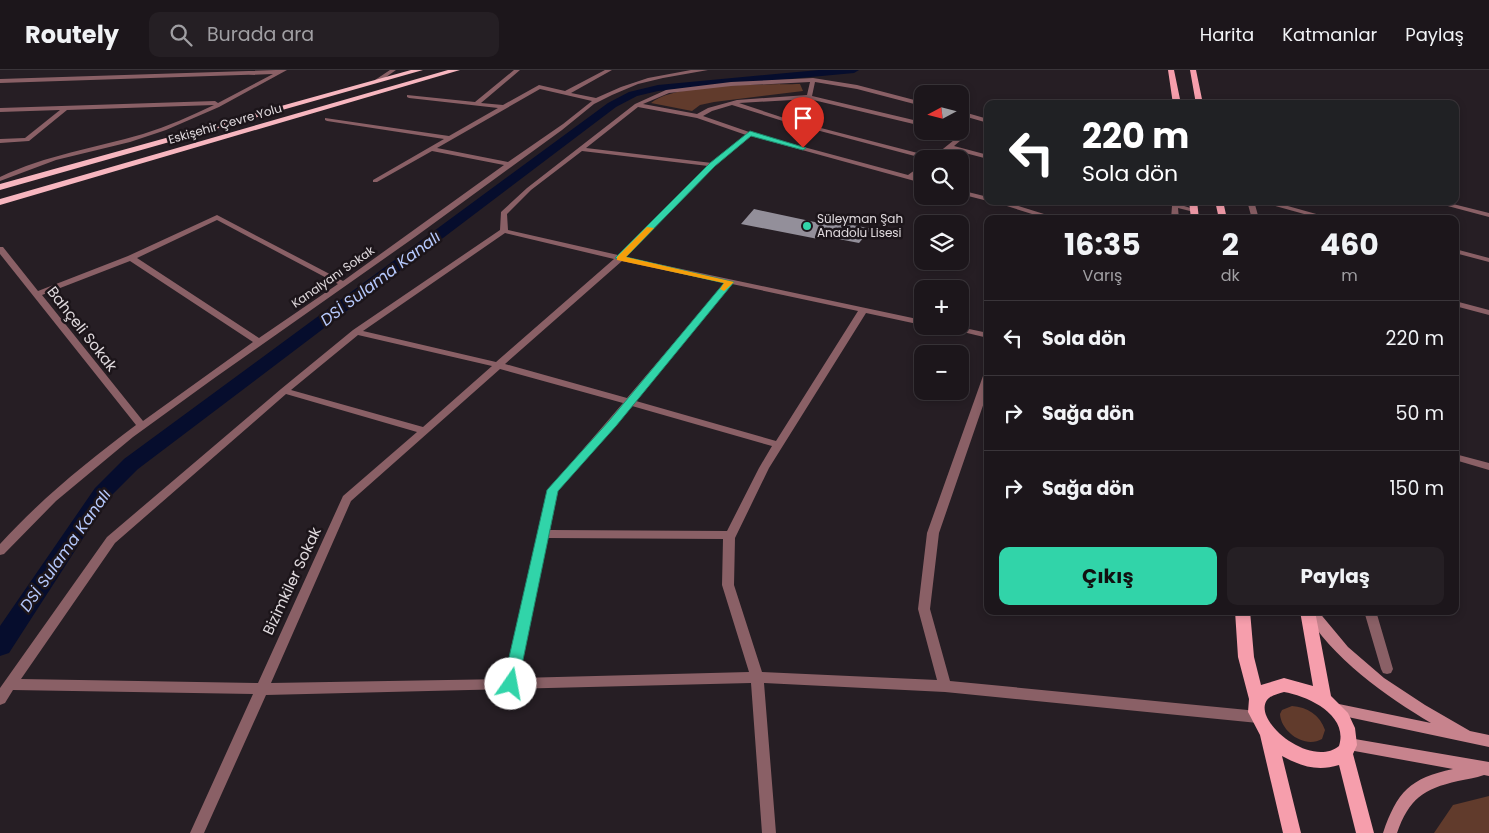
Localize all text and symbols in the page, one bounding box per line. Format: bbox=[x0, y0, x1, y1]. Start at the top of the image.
search box bbox=[149, 12, 499, 57]
text: Routely bbox=[25, 18, 119, 51]
icon: search bbox=[167, 21, 195, 49]
text: Burada ara bbox=[207, 21, 314, 48]
text: Harita bbox=[1200, 22, 1254, 47]
text: Katmanlar bbox=[1282, 22, 1377, 47]
text: Paylaş bbox=[1405, 22, 1464, 47]
north arrow bbox=[914, 85, 969, 140]
map controls bbox=[914, 85, 969, 400]
pin bbox=[782, 97, 824, 148]
street label: Eskişehir Çevre Yolu bbox=[166, 99, 284, 148]
icon: arrive bbox=[789, 104, 817, 132]
text: 220 m bbox=[1082, 111, 1189, 160]
icon: left bbox=[999, 120, 1064, 185]
button: search bbox=[914, 150, 969, 205]
text: Sola dön bbox=[1082, 158, 1178, 189]
place label: Süleyman Şah Anadolu Lisesi bbox=[817, 210, 903, 241]
button: layers bbox=[914, 215, 969, 270]
marker: Süleyman Şah Anadolu Lisesi bbox=[801, 220, 813, 232]
text: 16:35 bbox=[1064, 223, 1141, 266]
text: 2 bbox=[1222, 223, 1239, 266]
text: 460 bbox=[1320, 223, 1379, 266]
water label: DSİ Sulama Kanalı bbox=[315, 226, 445, 331]
street label: Kanalyanı Sokak bbox=[288, 241, 378, 312]
text: Varış bbox=[1082, 264, 1122, 287]
text: dk bbox=[1221, 264, 1240, 287]
text: m bbox=[1341, 264, 1358, 287]
button: + bbox=[914, 280, 969, 335]
street label: Bahçeli Sokak bbox=[42, 282, 122, 376]
icon: left bbox=[999, 324, 1027, 352]
text: Sola dön bbox=[1042, 325, 1126, 352]
text: 220 m bbox=[1386, 325, 1444, 352]
button: − bbox=[914, 345, 969, 400]
icon: right bbox=[999, 399, 1027, 427]
text: Sağa dön bbox=[1042, 400, 1134, 427]
text: 50 m bbox=[1395, 400, 1444, 427]
icon: right bbox=[999, 474, 1027, 502]
text: Sağa dön bbox=[1042, 475, 1134, 502]
text: 150 m bbox=[1389, 475, 1444, 502]
water label: DSİ Sulama Kanalı bbox=[14, 484, 116, 616]
street label: Bizimkiler Sokak bbox=[257, 523, 326, 638]
button: Çıkış bbox=[999, 547, 1217, 605]
button: Paylaş bbox=[1227, 547, 1444, 605]
position arrow bbox=[484, 657, 536, 709]

